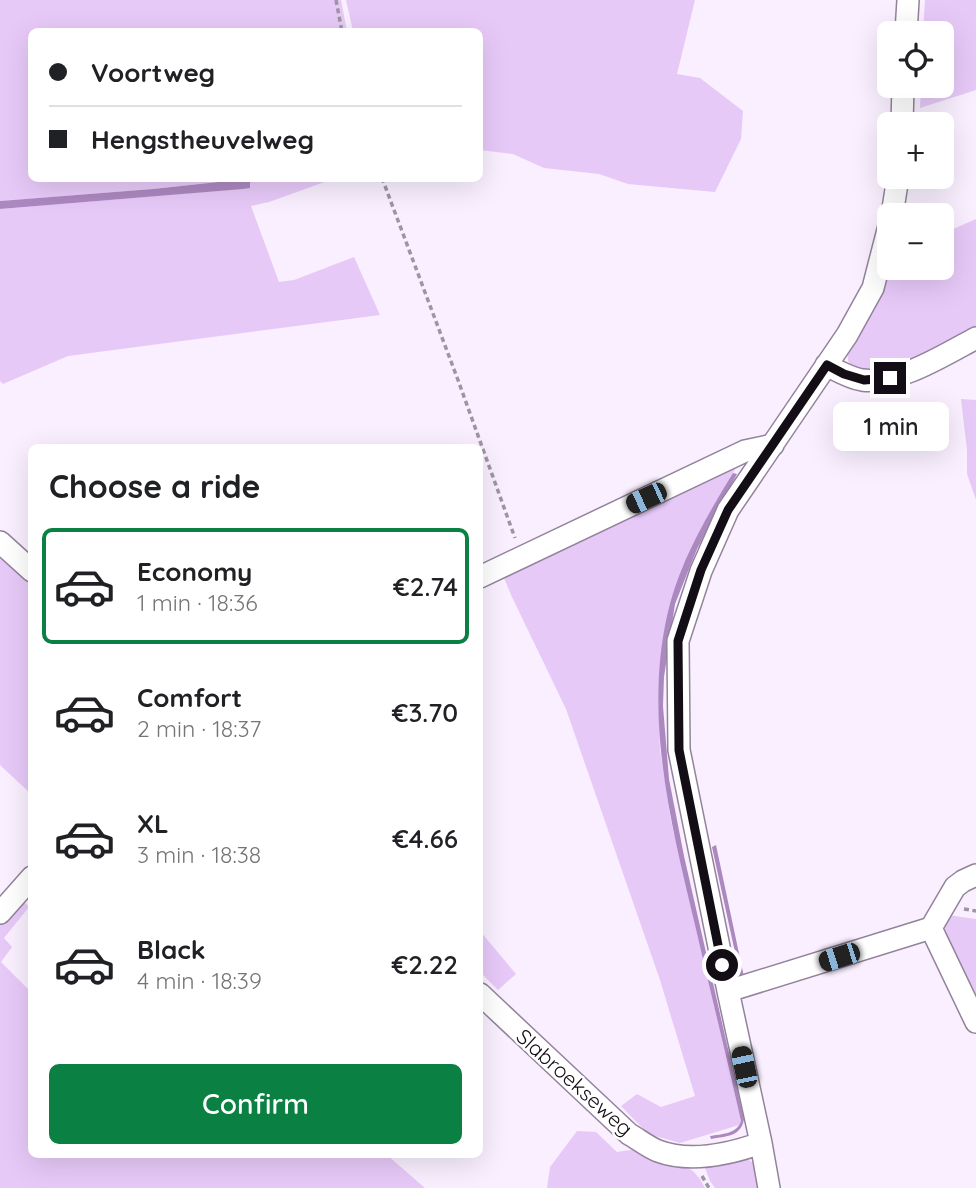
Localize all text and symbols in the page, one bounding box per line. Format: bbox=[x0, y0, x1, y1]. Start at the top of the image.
map controls bbox=[877, 21, 954, 280]
button: locate bbox=[877, 21, 954, 98]
text: Voortweg bbox=[91, 56, 215, 89]
button: + bbox=[877, 112, 954, 189]
text: Hengstheuvelweg bbox=[91, 123, 314, 156]
button: − bbox=[877, 203, 954, 280]
route end bbox=[874, 362, 906, 394]
callout: 1 min bbox=[832, 402, 948, 452]
text: 1 min bbox=[863, 412, 919, 441]
text: Choose a ride bbox=[49, 466, 261, 506]
car bbox=[623, 480, 670, 516]
icon: car bbox=[53, 555, 116, 618]
text: Economy bbox=[137, 555, 252, 588]
text: €2.74 bbox=[393, 570, 458, 603]
text: 1 min · 18:36 bbox=[137, 588, 258, 617]
icon: car bbox=[53, 681, 116, 744]
text: Comfort bbox=[137, 681, 242, 714]
text: €3.70 bbox=[392, 696, 458, 729]
text: 2 min · 18:37 bbox=[137, 714, 261, 743]
icon: car bbox=[53, 807, 116, 870]
text: XL bbox=[137, 807, 169, 840]
text: €4.66 bbox=[392, 822, 458, 855]
text: 3 min · 18:38 bbox=[137, 840, 261, 869]
icon: car bbox=[53, 933, 116, 996]
text: Black bbox=[137, 933, 206, 966]
car bbox=[816, 941, 863, 973]
text: €2.22 bbox=[391, 948, 458, 981]
route start bbox=[706, 949, 738, 981]
text: 4 min · 18:39 bbox=[137, 966, 262, 995]
street label: Slabroekseweg bbox=[511, 1023, 639, 1141]
car bbox=[730, 1044, 759, 1090]
button: Confirm bbox=[49, 1064, 462, 1144]

